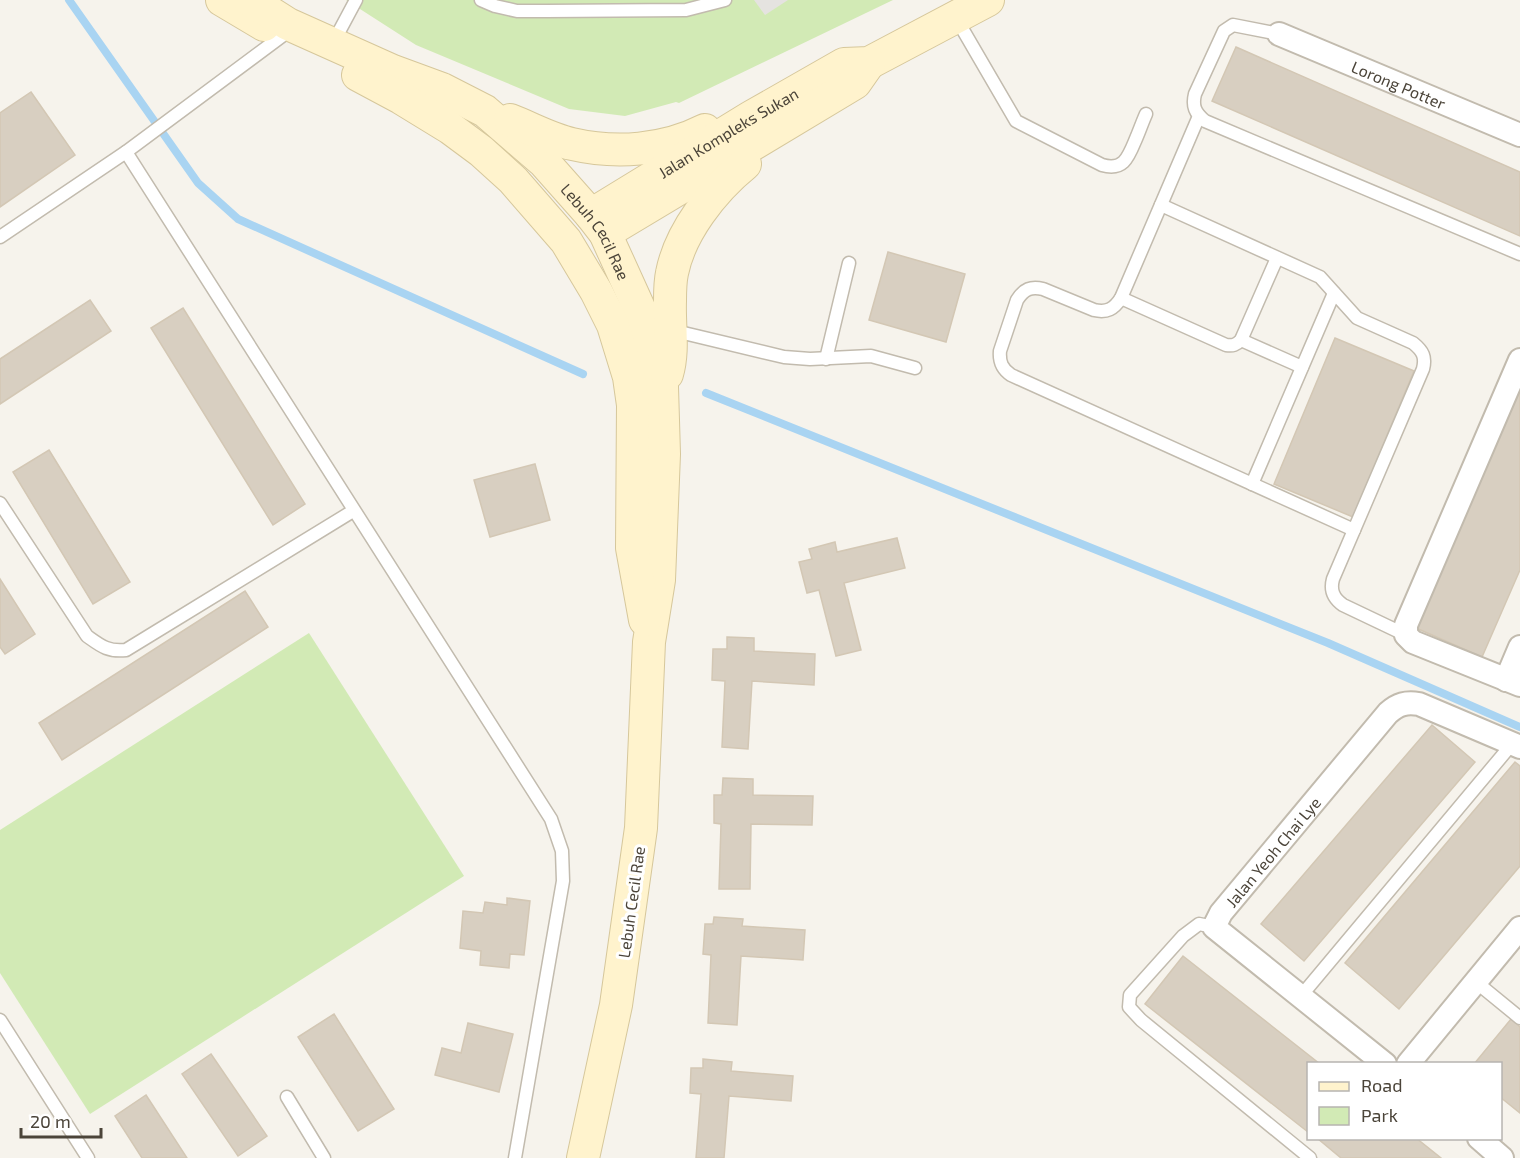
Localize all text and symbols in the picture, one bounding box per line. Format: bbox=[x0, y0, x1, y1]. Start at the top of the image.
street label: Lorong Potter bbox=[1349, 56, 1449, 113]
street label: Jalan Kompleks Sukan bbox=[654, 83, 801, 181]
street label: Lebuh Cecil Rae bbox=[558, 179, 634, 283]
street label: Jalan Yeoh Chai Lye bbox=[1221, 792, 1324, 910]
street label: Lebuh Cecil Rae bbox=[614, 845, 648, 959]
legend bbox=[1307, 1062, 1502, 1140]
text: Road bbox=[1361, 1074, 1402, 1096]
scale bar bbox=[21, 1101, 100, 1139]
text: Park bbox=[1361, 1104, 1398, 1126]
text: 20 m bbox=[30, 1110, 71, 1132]

